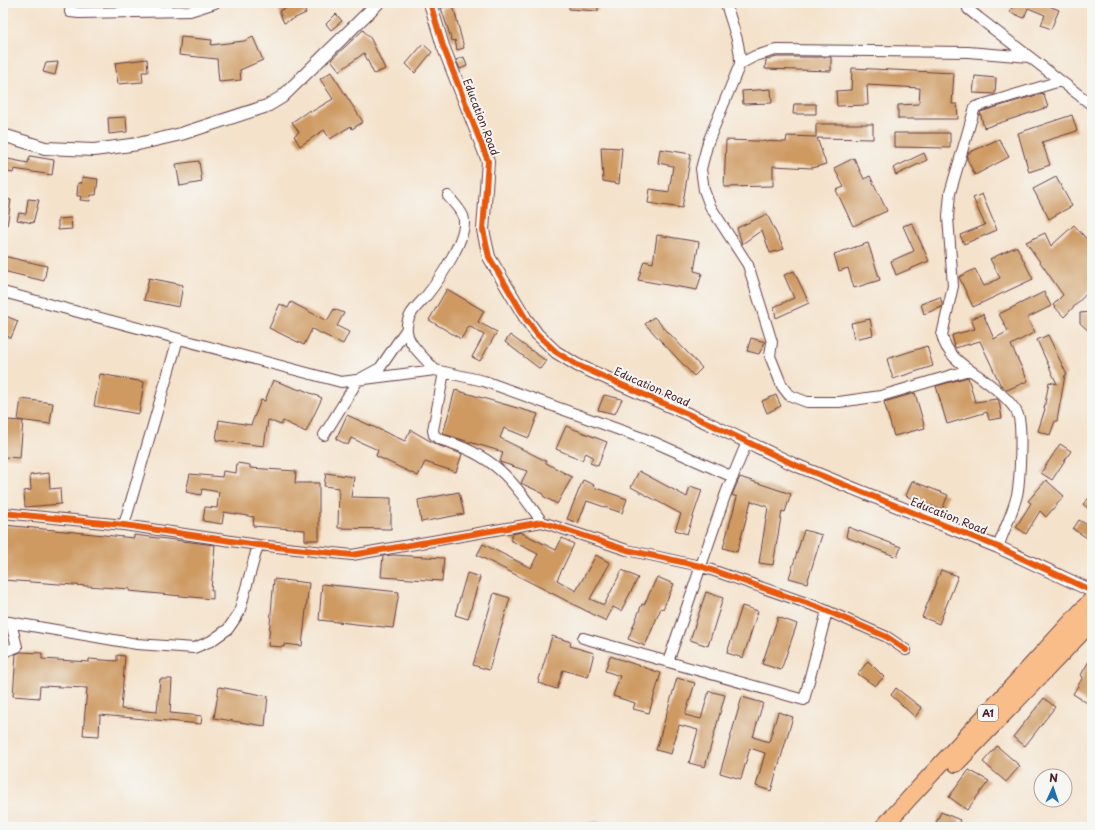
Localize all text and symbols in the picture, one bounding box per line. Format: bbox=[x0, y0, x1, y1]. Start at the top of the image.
street label: Education Road bbox=[459, 76, 504, 158]
street label: Education Road bbox=[612, 362, 693, 411]
street label: Education Road bbox=[908, 492, 990, 539]
road number: A1 bbox=[978, 705, 998, 721]
north arrow bbox=[1033, 768, 1073, 808]
text: N bbox=[1049, 769, 1059, 786]

